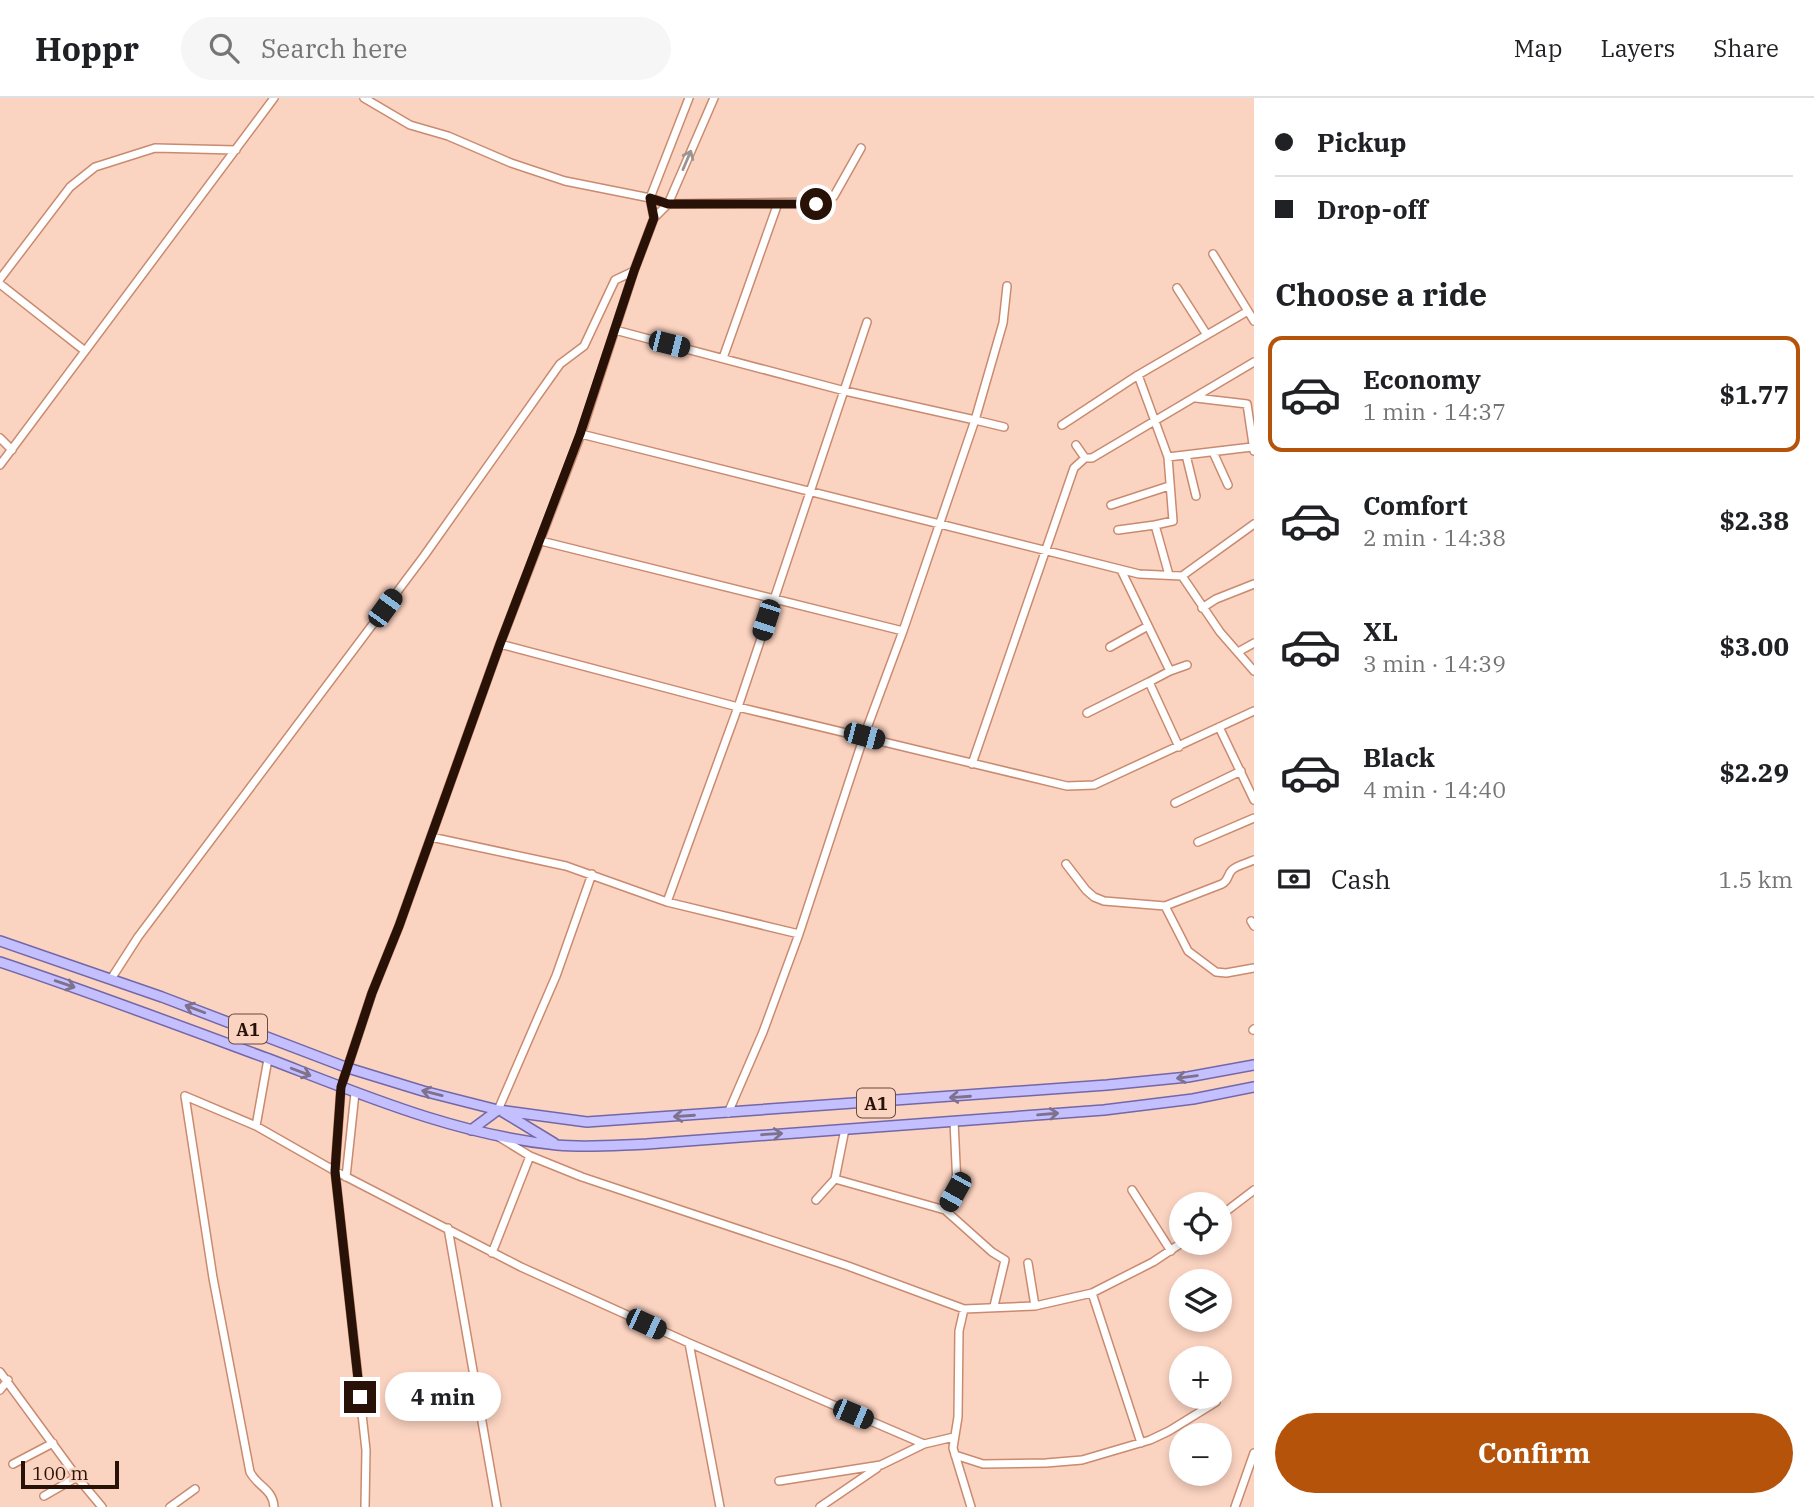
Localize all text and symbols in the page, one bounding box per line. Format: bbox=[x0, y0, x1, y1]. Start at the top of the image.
search box bbox=[181, 17, 671, 80]
text: Hoppr bbox=[35, 27, 139, 70]
icon: search bbox=[205, 29, 243, 67]
text: Search here bbox=[261, 31, 408, 65]
text: Map bbox=[1514, 32, 1562, 64]
text: Layers bbox=[1600, 32, 1675, 64]
text: Share bbox=[1713, 32, 1779, 64]
text: Pickup bbox=[1317, 125, 1407, 159]
one-way arrow bbox=[681, 149, 694, 171]
route start bbox=[800, 188, 832, 220]
text: Drop-off bbox=[1317, 192, 1428, 226]
text: Choose a ride bbox=[1275, 273, 1487, 315]
car bbox=[647, 329, 692, 359]
text: Economy bbox=[1363, 362, 1481, 396]
icon: car bbox=[1279, 363, 1342, 426]
text: $1.77 bbox=[1719, 377, 1789, 411]
text: 1 min · 14:37 bbox=[1363, 396, 1506, 426]
text: Comfort bbox=[1363, 488, 1468, 522]
icon: car bbox=[1279, 489, 1342, 552]
text: $2.38 bbox=[1719, 503, 1789, 537]
text: 2 min · 14:38 bbox=[1363, 522, 1506, 552]
car bbox=[365, 585, 406, 631]
car bbox=[750, 597, 783, 643]
text: XL bbox=[1363, 614, 1398, 648]
icon: car bbox=[1279, 615, 1342, 678]
text: $3.00 bbox=[1719, 629, 1789, 663]
text: 3 min · 14:39 bbox=[1363, 648, 1506, 678]
car bbox=[841, 720, 888, 752]
text: Black bbox=[1363, 740, 1435, 774]
icon: car bbox=[1279, 741, 1342, 804]
text: $2.29 bbox=[1719, 755, 1789, 789]
text: 4 min · 14:40 bbox=[1363, 774, 1506, 804]
icon: cash bbox=[1275, 860, 1313, 898]
text: Cash bbox=[1331, 862, 1391, 896]
text: 1.5 km bbox=[1719, 864, 1793, 894]
one-way arrow bbox=[53, 979, 75, 991]
one-way arrow bbox=[184, 1002, 206, 1014]
road number: A1 bbox=[229, 1014, 267, 1044]
one-way arrow bbox=[289, 1066, 311, 1079]
one-way arrow bbox=[1176, 1070, 1199, 1083]
one-way arrow bbox=[421, 1086, 444, 1099]
road number: A1 bbox=[857, 1088, 895, 1118]
one-way arrow bbox=[949, 1090, 972, 1103]
one-way arrow bbox=[1036, 1107, 1059, 1120]
one-way arrow bbox=[674, 1110, 696, 1123]
one-way arrow bbox=[760, 1127, 783, 1140]
car bbox=[936, 1169, 975, 1215]
map controls bbox=[1169, 1192, 1232, 1486]
button: locate bbox=[1169, 1192, 1232, 1255]
button: layers bbox=[1169, 1269, 1232, 1332]
car bbox=[623, 1306, 670, 1342]
button: + bbox=[1169, 1346, 1232, 1409]
callout: 4 min bbox=[384, 1372, 500, 1422]
route end bbox=[344, 1381, 376, 1413]
text: 4 min bbox=[411, 1381, 475, 1411]
car bbox=[830, 1396, 877, 1432]
button: Confirm bbox=[1275, 1413, 1793, 1493]
button: − bbox=[1169, 1423, 1232, 1486]
scale bar bbox=[21, 1458, 119, 1490]
text: 100 m bbox=[32, 1461, 89, 1485]

